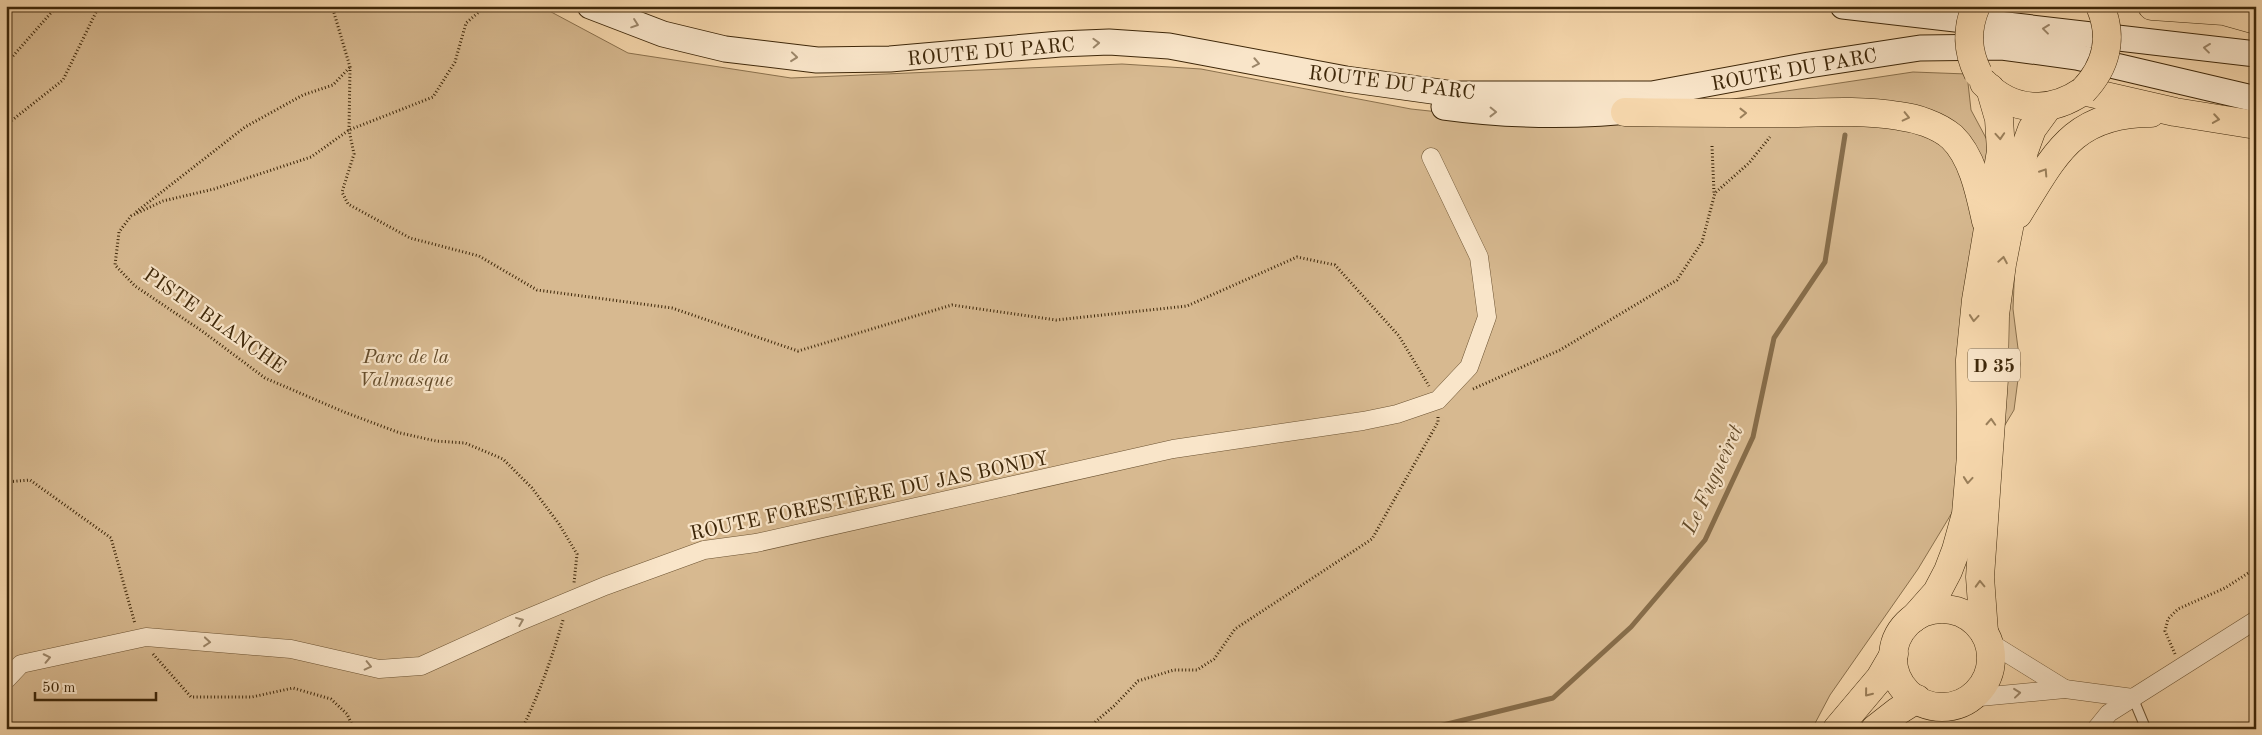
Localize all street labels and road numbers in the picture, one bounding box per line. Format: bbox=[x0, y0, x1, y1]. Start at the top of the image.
street label: ROUTE DU PARC bbox=[907, 36, 1076, 70]
street label: ROUTE DU PARC bbox=[1710, 47, 1879, 95]
street label: ROUTE DU PARC bbox=[1307, 64, 1476, 104]
street label: PISTE BLANCHE bbox=[139, 265, 289, 378]
road number: D 35 bbox=[1968, 348, 2020, 382]
street label: ROUTE FORESTIÈRE DU JAS BONDY bbox=[688, 446, 1051, 545]

